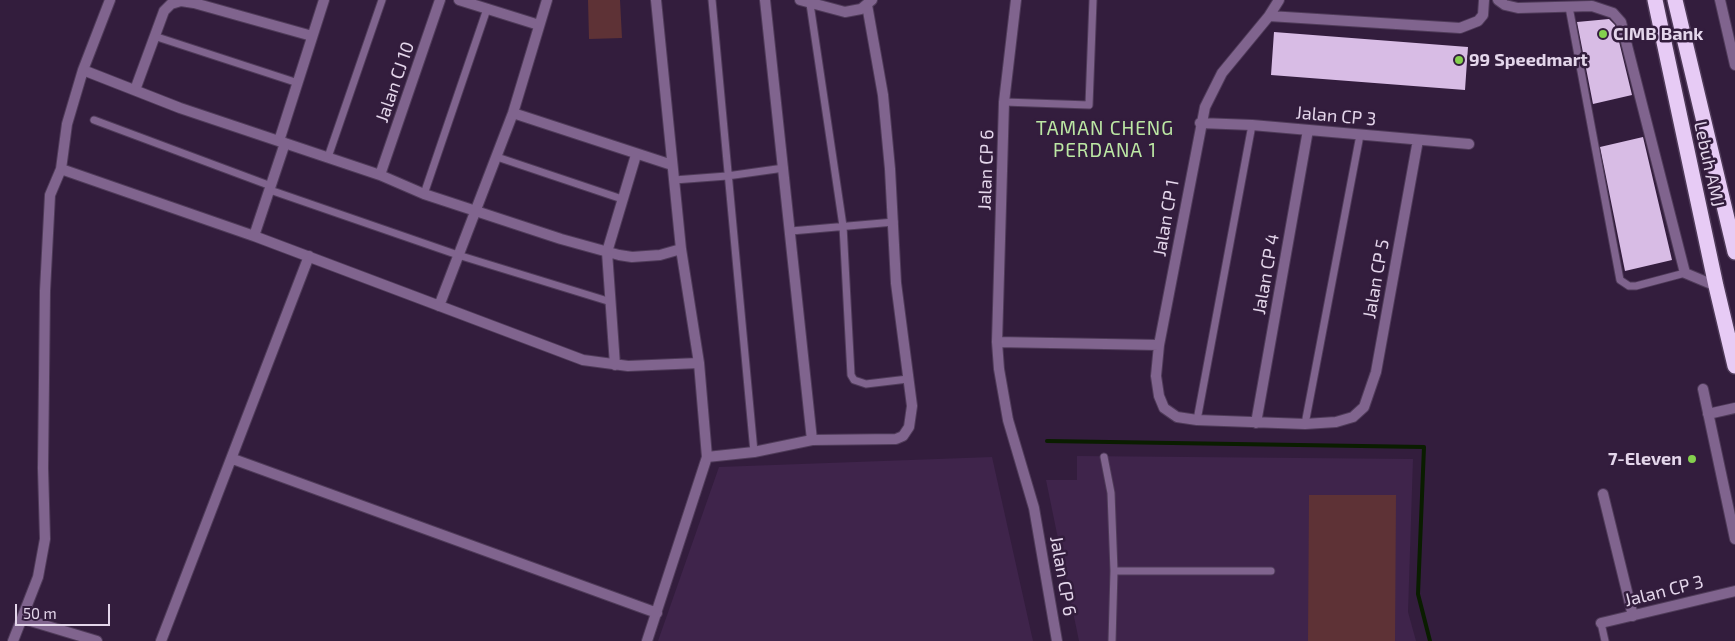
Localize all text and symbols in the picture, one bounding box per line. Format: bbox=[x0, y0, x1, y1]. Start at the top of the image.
place label: CIMB Bank bbox=[1613, 23, 1703, 45]
marker: CIMB Bank bbox=[1597, 28, 1609, 40]
street label: Jalan CJ 10 bbox=[371, 39, 419, 125]
place label: 99 Speedmart bbox=[1469, 49, 1588, 71]
marker: 99 Speedmart bbox=[1453, 54, 1465, 66]
street label: Jalan CP 3 bbox=[1295, 102, 1377, 130]
district label: TAMAN CHENG PERDANA 1 bbox=[1034, 118, 1176, 162]
street label: Lebuh AMJ bbox=[1689, 119, 1729, 209]
street label: Jalan CP 6 bbox=[974, 129, 998, 211]
street label: Jalan CP 1 bbox=[1149, 178, 1183, 258]
street label: Jalan CP 4 bbox=[1248, 232, 1284, 316]
street label: Jalan CP 5 bbox=[1358, 238, 1394, 320]
place label: 7-Eleven bbox=[1608, 448, 1682, 470]
marker: 7-Eleven bbox=[1686, 453, 1698, 465]
street label: Jalan CP 6 bbox=[1045, 534, 1081, 618]
street label: Jalan CP 3 bbox=[1622, 571, 1706, 611]
scale bar bbox=[18, 594, 112, 626]
text: 50 m bbox=[23, 604, 57, 622]

